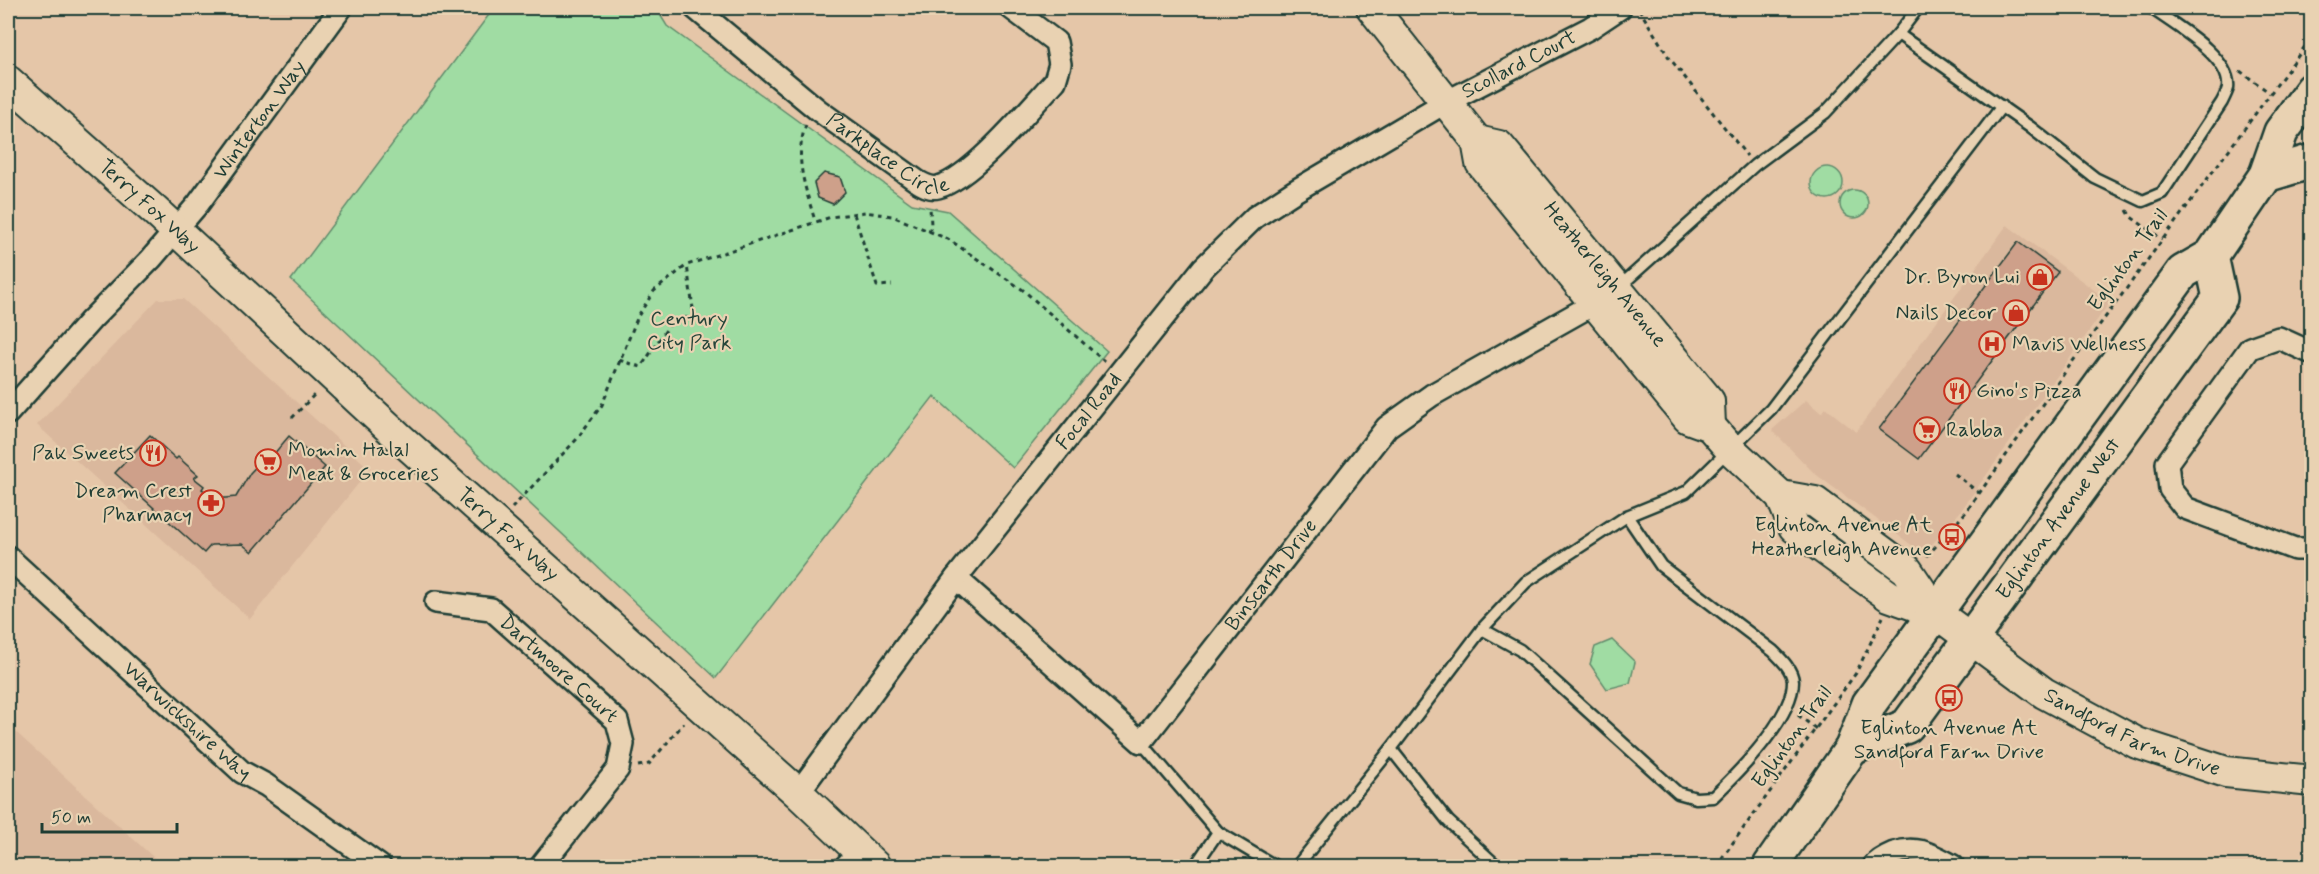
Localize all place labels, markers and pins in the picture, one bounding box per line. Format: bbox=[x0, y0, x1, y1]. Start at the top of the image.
shop icon: Dr. Byron Lui bbox=[2025, 262, 2055, 292]
place label: Dr. Byron Lui bbox=[1903, 263, 2020, 291]
shop icon: Nails Decor bbox=[2001, 298, 2031, 328]
place label: Nails Decor bbox=[1895, 299, 1996, 327]
hospital icon: Mavis Wellness bbox=[1977, 329, 2007, 359]
place label: Mavis Wellness bbox=[2012, 330, 2146, 358]
restaurant icon: Gino's Pizza bbox=[1942, 376, 1972, 406]
place label: Gino's Pizza bbox=[1976, 377, 2082, 405]
supermarket icon: Rabba bbox=[1912, 415, 1942, 445]
place label: Rabba bbox=[1946, 416, 2003, 444]
place label: Momin Halal Meat & Groceries bbox=[288, 436, 439, 488]
restaurant icon: Pak Sweets bbox=[138, 438, 168, 468]
place label: Pak Sweets bbox=[32, 439, 134, 467]
supermarket icon: Momin Halal Meat & Groceries bbox=[253, 447, 283, 477]
place label: Dream Crest Pharmacy bbox=[74, 477, 192, 529]
pharmacy icon: Dream Crest Pharmacy bbox=[196, 488, 226, 518]
place label: Eglinton Avenue At Heatherleigh Avenue bbox=[1751, 511, 1933, 563]
bus stop icon: Eglinton Avenue At Heatherleigh Avenue bbox=[1937, 522, 1967, 552]
bus stop icon: Eglinton Avenue At Sandford Farm Drive bbox=[1934, 683, 1964, 713]
place label: Eglinton Avenue At Sandford Farm Drive bbox=[1854, 714, 2044, 768]

